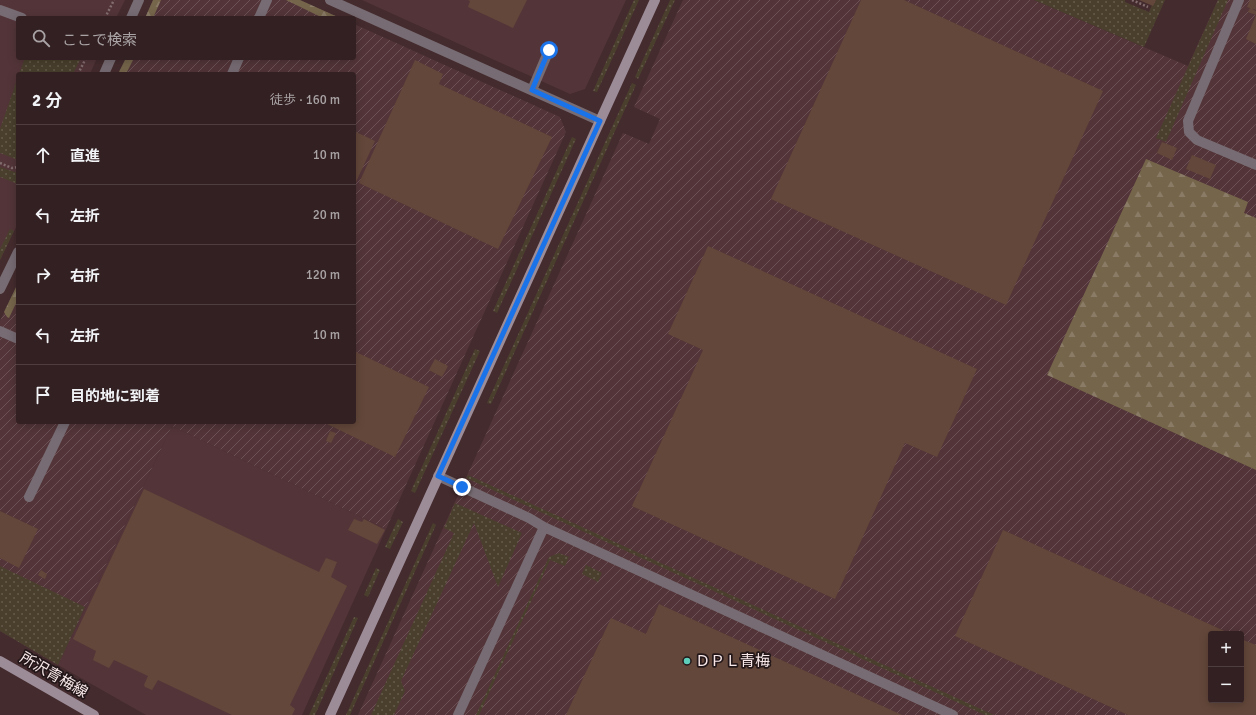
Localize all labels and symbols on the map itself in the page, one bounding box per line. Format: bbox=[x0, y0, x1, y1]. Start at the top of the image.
route start bbox=[540, 41, 558, 59]
route end bbox=[453, 478, 471, 496]
street label: 所沢青梅線 bbox=[17, 648, 91, 702]
place label: ＤＰＬ青梅 bbox=[695, 652, 770, 670]
marker: ＤＰＬ青梅 bbox=[682, 656, 692, 666]

